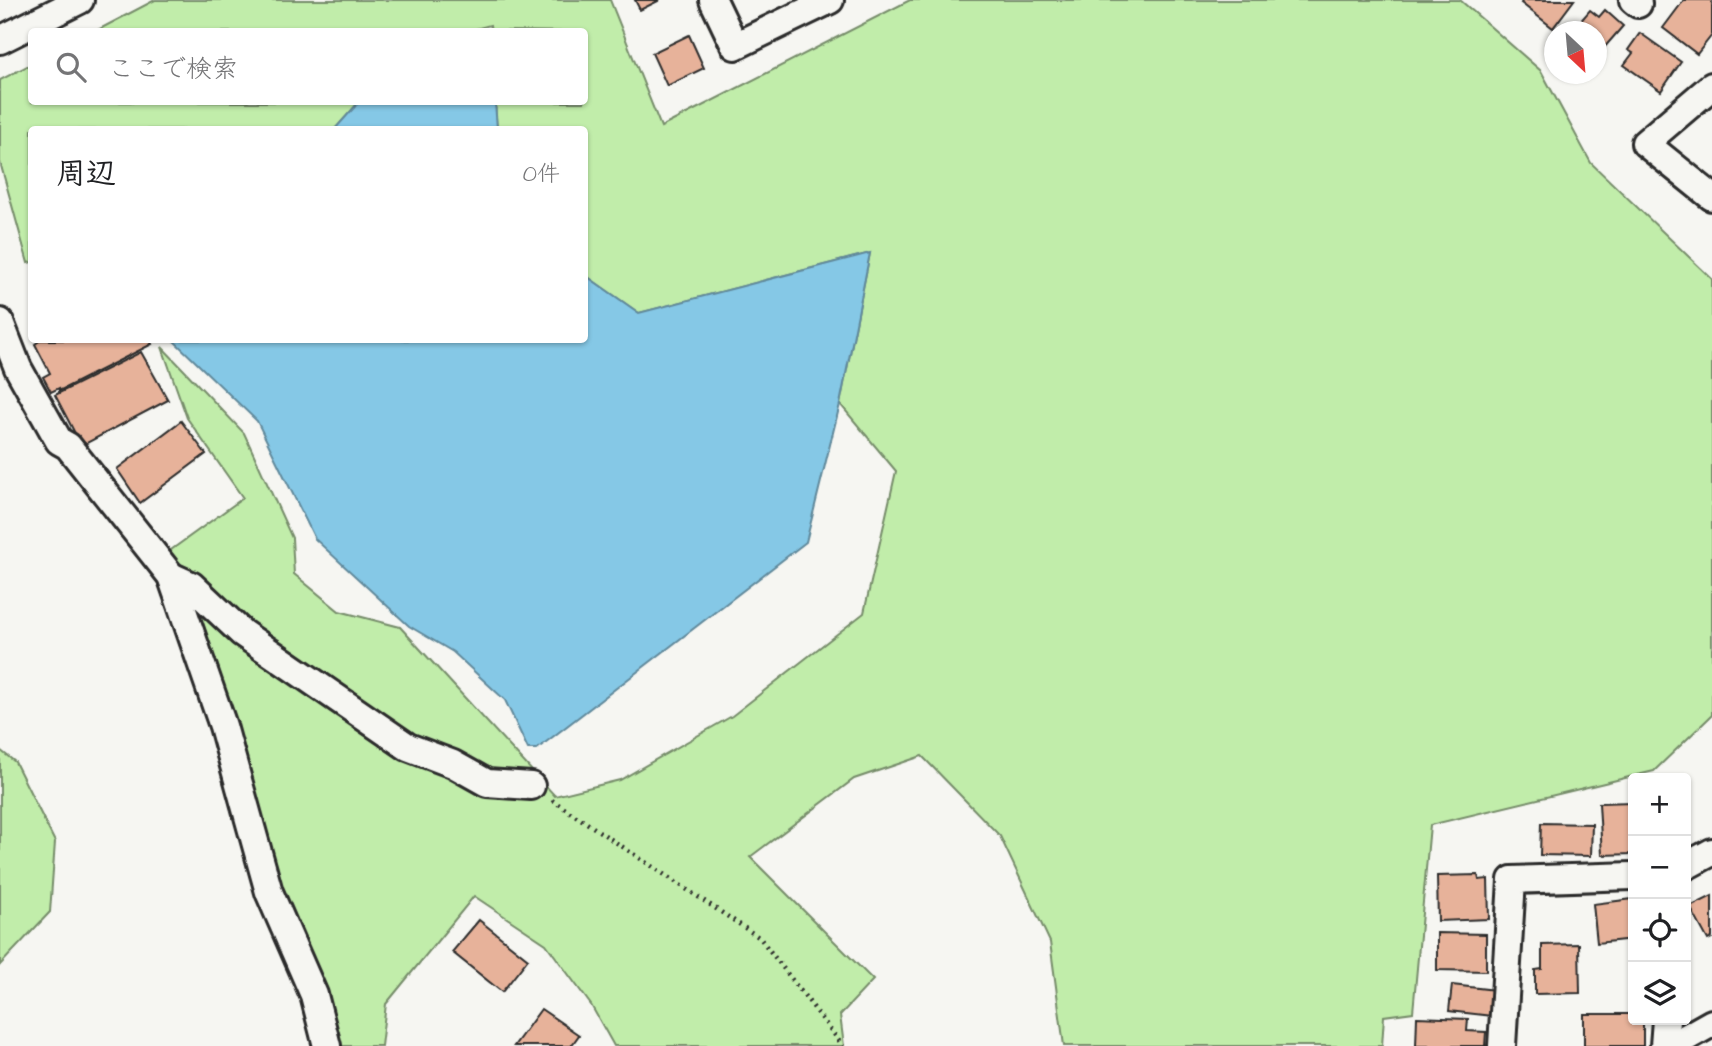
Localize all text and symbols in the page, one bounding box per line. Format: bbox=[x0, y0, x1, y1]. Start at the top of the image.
north arrow bbox=[1544, 21, 1607, 84]
search box bbox=[28, 28, 588, 105]
icon: search bbox=[52, 48, 90, 86]
text: ここで検索 bbox=[108, 51, 238, 87]
text: 周辺 bbox=[56, 153, 116, 195]
text: 0件 bbox=[522, 158, 560, 190]
map controls bbox=[1628, 773, 1691, 1025]
button: + bbox=[1628, 773, 1691, 836]
button: − bbox=[1628, 836, 1691, 899]
button: locate bbox=[1628, 899, 1691, 962]
button: layers bbox=[1628, 962, 1691, 1025]

